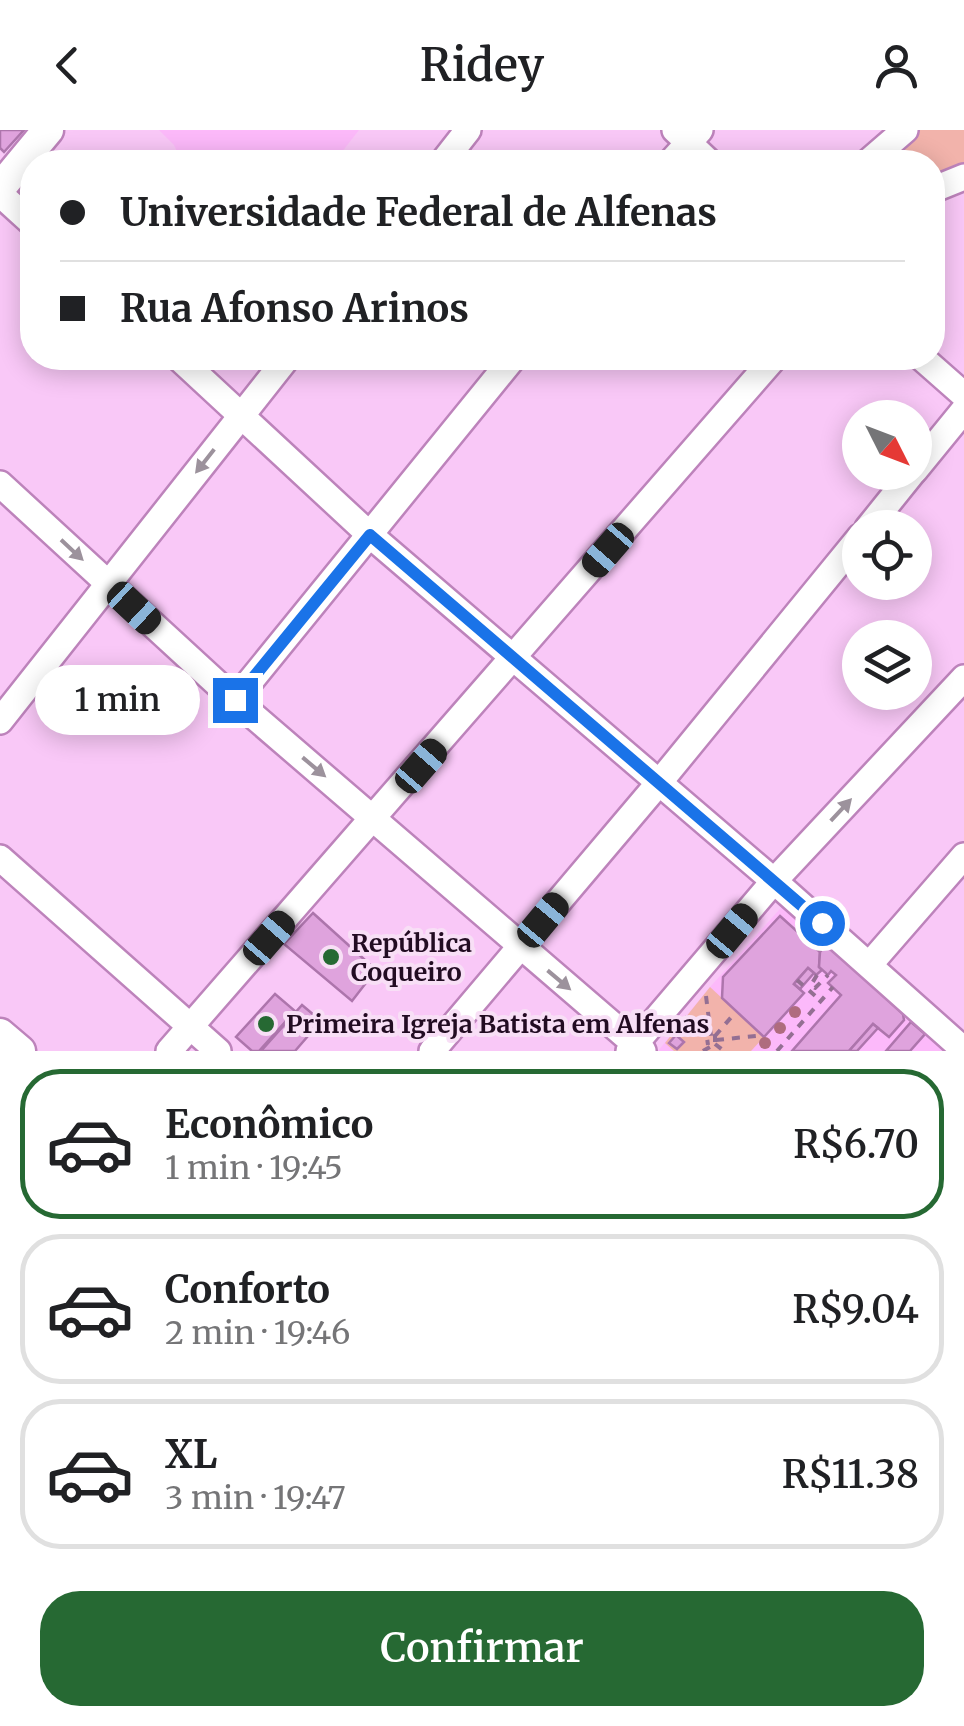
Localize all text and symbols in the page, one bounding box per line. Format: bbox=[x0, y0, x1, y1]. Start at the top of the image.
text: Ridey bbox=[420, 37, 544, 93]
icon: back bbox=[40, 38, 95, 93]
icon: person bbox=[869, 38, 924, 93]
text: Universidade Federal de Alfenas bbox=[120, 189, 717, 236]
text: Rua Afonso Arinos bbox=[120, 285, 469, 332]
north arrow bbox=[842, 400, 932, 490]
map controls bbox=[842, 400, 932, 710]
one-way arrow bbox=[195, 449, 216, 474]
button: locate bbox=[842, 510, 932, 600]
car bbox=[577, 518, 639, 582]
one-way arrow bbox=[60, 538, 84, 561]
car bbox=[102, 577, 166, 639]
button: layers bbox=[842, 620, 932, 710]
callout: 1 min bbox=[35, 665, 200, 735]
route end bbox=[213, 678, 258, 723]
text: 1 min bbox=[74, 680, 161, 720]
car bbox=[390, 734, 452, 798]
one-way arrow bbox=[301, 756, 326, 778]
one-way arrow bbox=[829, 798, 852, 822]
car bbox=[512, 887, 574, 953]
car bbox=[701, 898, 763, 964]
route start bbox=[800, 901, 845, 946]
car bbox=[238, 906, 300, 970]
place label: República Coqueiro bbox=[351, 927, 472, 988]
marker: República Coqueiro bbox=[320, 946, 342, 968]
one-way arrow bbox=[547, 969, 572, 990]
place label: Primeira Igreja Batista em Alfenas bbox=[286, 1008, 709, 1040]
marker: Primeira Igreja Batista em Alfenas bbox=[255, 1013, 277, 1035]
icon: car bbox=[45, 1099, 135, 1189]
text: Econômico bbox=[165, 1101, 373, 1148]
text: R$6.70 bbox=[793, 1121, 919, 1168]
text: 1 min · 19:45 bbox=[165, 1148, 343, 1188]
icon: car bbox=[45, 1264, 135, 1354]
text: Conforto bbox=[165, 1266, 330, 1313]
text: R$9.04 bbox=[792, 1286, 919, 1333]
text: 2 min · 19:46 bbox=[165, 1313, 350, 1353]
icon: car bbox=[45, 1429, 135, 1519]
text: XL bbox=[165, 1431, 217, 1478]
text: R$11.38 bbox=[782, 1451, 919, 1498]
text: 3 min · 19:47 bbox=[165, 1478, 346, 1518]
button: Confirmar bbox=[40, 1591, 924, 1706]

